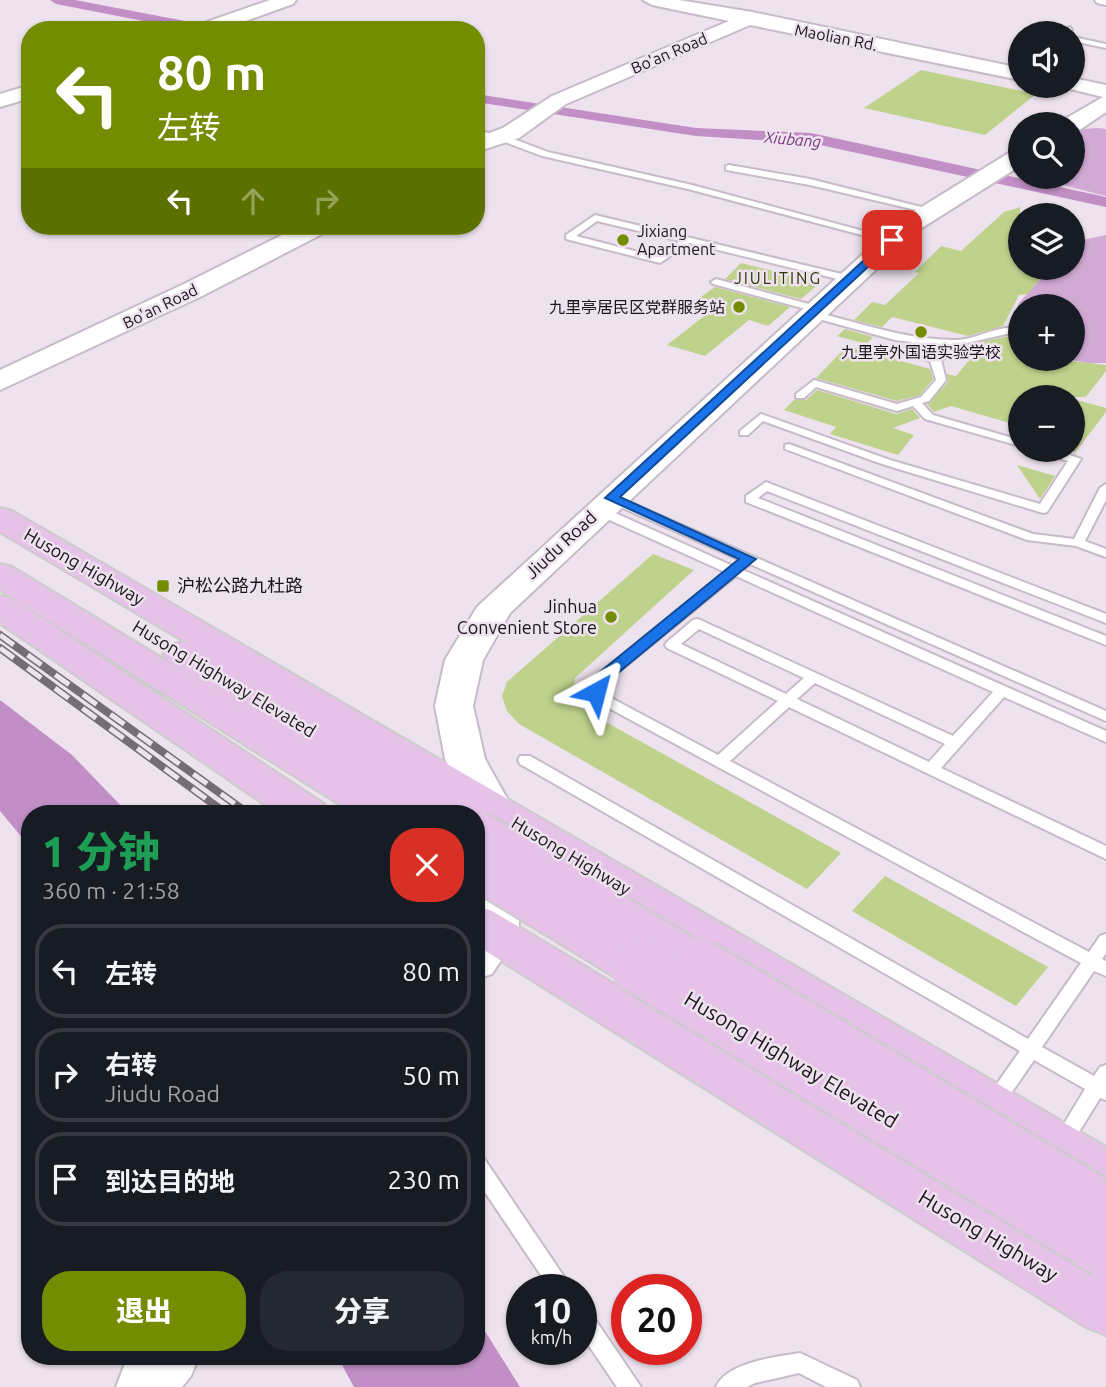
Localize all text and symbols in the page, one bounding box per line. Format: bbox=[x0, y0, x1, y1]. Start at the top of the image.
street label: Maolian Rd. bbox=[793, 20, 879, 54]
map controls bbox=[1008, 21, 1085, 462]
button: sound bbox=[1008, 21, 1085, 98]
street label: Bo'an Road bbox=[628, 29, 710, 77]
text: 80 m bbox=[157, 44, 266, 99]
icon: left bbox=[42, 49, 133, 140]
text: 左转 bbox=[157, 109, 221, 145]
button: search bbox=[1008, 112, 1085, 189]
water label: Xiubang bbox=[763, 127, 822, 150]
icon: left bbox=[161, 182, 199, 220]
icon: ahead bbox=[234, 182, 272, 220]
icon: right bbox=[307, 182, 345, 220]
button: layers bbox=[1008, 203, 1085, 280]
pin bbox=[862, 210, 922, 270]
icon: arrive bbox=[873, 221, 911, 259]
place label: Jixiang Apartment bbox=[637, 222, 716, 258]
marker: Jixiang Apartment bbox=[615, 232, 631, 248]
district label: JIULITING bbox=[734, 269, 822, 287]
street label: Bo'an Road bbox=[120, 280, 200, 332]
button: + bbox=[1008, 294, 1085, 371]
place label: 九里亭居民区党群服务站 bbox=[549, 298, 725, 316]
marker: 九里亭居民区党群服务站 bbox=[731, 299, 747, 315]
marker: 九里亭外国语实验学校 bbox=[913, 324, 929, 340]
place label: 九里亭外国语实验学校 bbox=[841, 343, 1001, 361]
button: − bbox=[1008, 385, 1085, 462]
street label: Jiudu Road bbox=[521, 506, 600, 582]
street label: Husong Highway bbox=[21, 524, 148, 609]
place label: 沪松公路九杜路 bbox=[177, 575, 303, 595]
marker: 沪松公路九杜路 bbox=[155, 578, 171, 594]
place label: Jinhua Convenient Store bbox=[457, 596, 597, 637]
marker: Jinhua Convenient Store bbox=[603, 609, 619, 625]
street label: Husong Highway Elevated bbox=[129, 616, 320, 741]
position arrow bbox=[559, 655, 633, 729]
street label: Husong Highway bbox=[508, 812, 635, 899]
text: 1 分钟 bbox=[42, 828, 160, 875]
button: close bbox=[390, 828, 464, 902]
text: 360 m · 21:58 bbox=[42, 878, 180, 903]
icon: left bbox=[46, 952, 84, 990]
text: 80 m bbox=[402, 957, 460, 986]
text: 左转 bbox=[105, 959, 157, 988]
street label: Husong Highway Elevated bbox=[680, 986, 903, 1132]
text: 右转 bbox=[105, 1050, 157, 1079]
icon: right bbox=[46, 1056, 84, 1094]
text: 50 m bbox=[402, 1061, 460, 1090]
text: Jiudu Road bbox=[105, 1081, 220, 1106]
icon: arrive bbox=[46, 1160, 84, 1198]
text: 230 m bbox=[388, 1165, 460, 1194]
text: 到达目的地 bbox=[105, 1167, 235, 1196]
street label: Husong Highway bbox=[915, 1184, 1062, 1286]
button: 退出 bbox=[42, 1271, 246, 1351]
button: 分享 bbox=[260, 1271, 464, 1351]
speed limit sign: 20 bbox=[611, 1274, 702, 1365]
text: 10 bbox=[532, 1290, 571, 1330]
text: km/h bbox=[531, 1327, 572, 1347]

